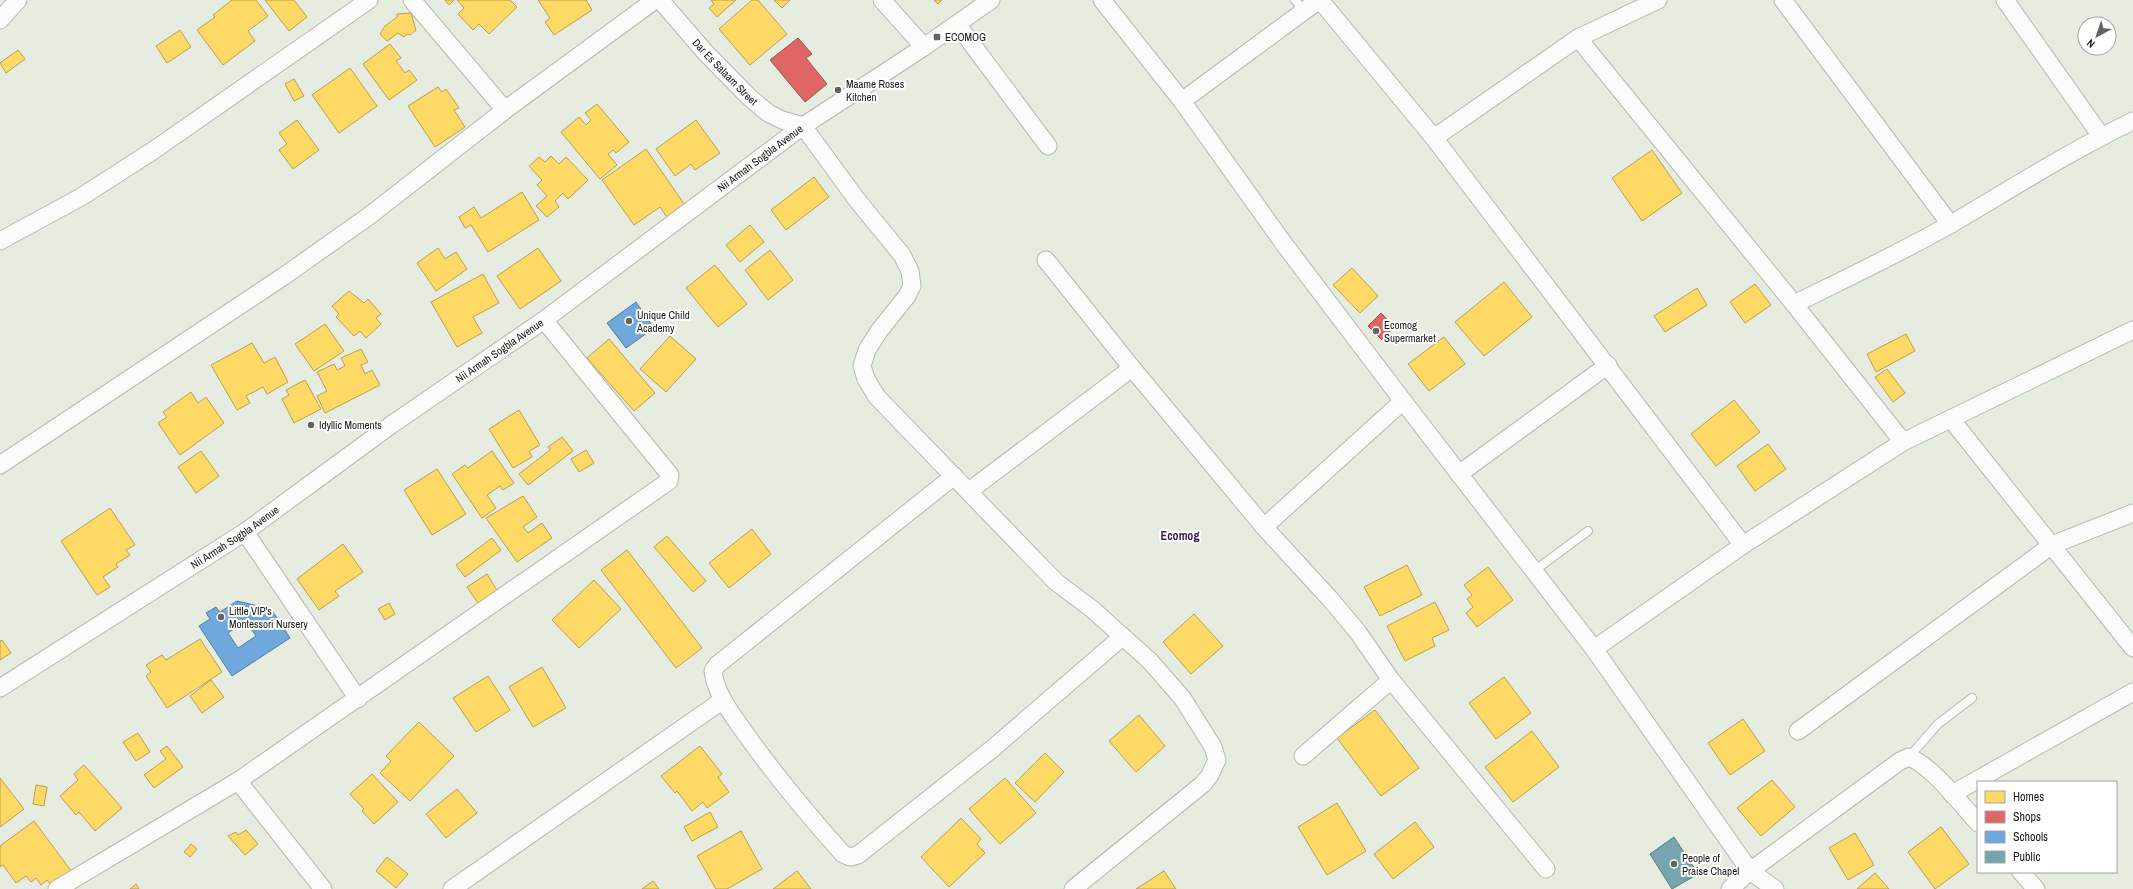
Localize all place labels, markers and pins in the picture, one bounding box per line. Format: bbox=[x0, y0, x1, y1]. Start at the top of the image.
place label: ECOMOG bbox=[945, 30, 986, 44]
marker: ECOMOG bbox=[932, 32, 942, 42]
place label: Maame Roses Kitchen bbox=[846, 77, 905, 104]
marker: Maame Roses Kitchen bbox=[833, 85, 843, 95]
place label: Unique Child Academy bbox=[636, 308, 690, 335]
marker: Unique Child Academy bbox=[624, 316, 634, 326]
place label: Ecomog Supermarket bbox=[1384, 318, 1436, 345]
marker: Ecomog Supermarket bbox=[1371, 326, 1381, 336]
place label: Idyllic Moments bbox=[319, 418, 382, 432]
marker: Idyllic Moments bbox=[306, 420, 316, 430]
place label: Little VIP's Montessori Nursery bbox=[229, 604, 308, 631]
marker: Little VIP's Montessori Nursery bbox=[216, 612, 226, 622]
place label: People of Praise Chapel bbox=[1682, 851, 1739, 878]
marker: People of Praise Chapel bbox=[1669, 859, 1679, 869]

